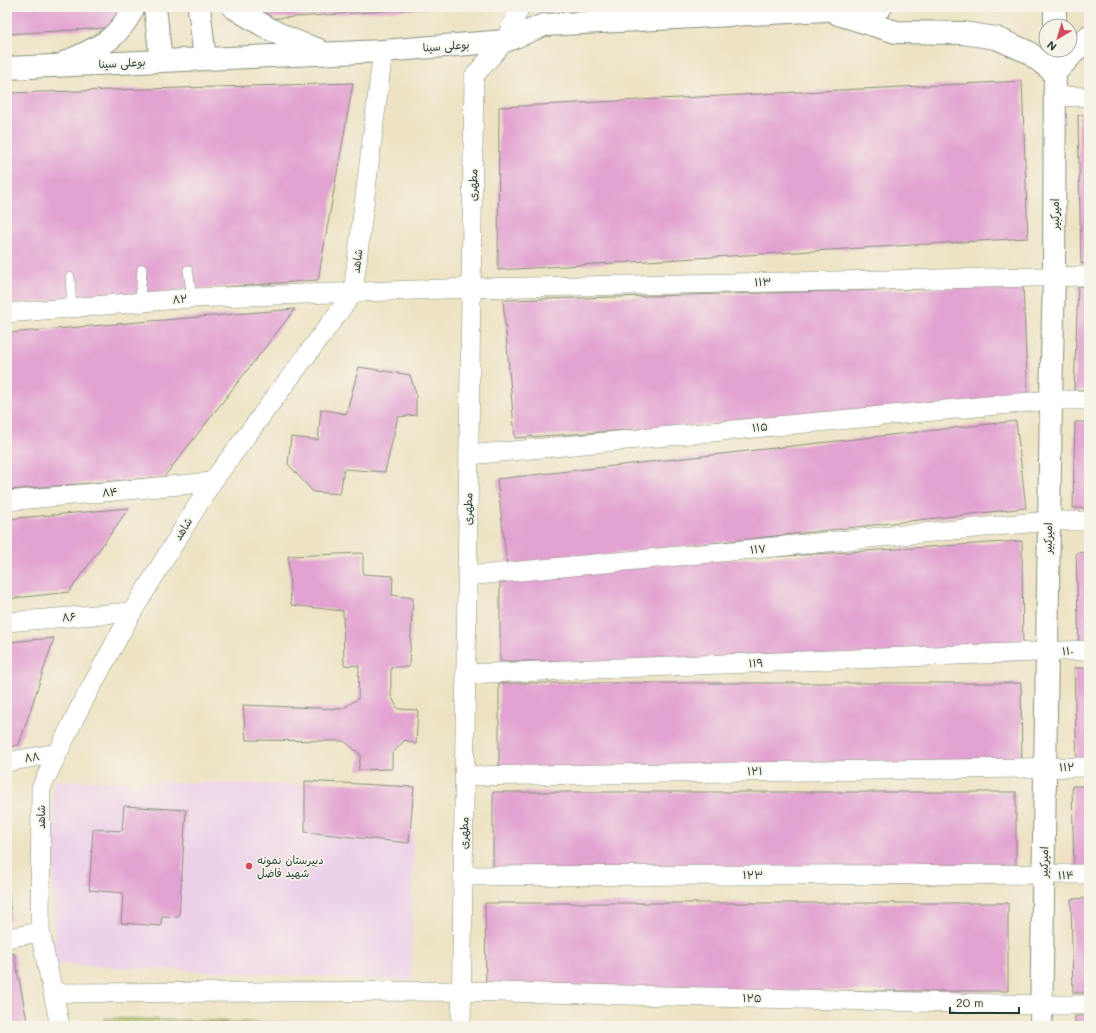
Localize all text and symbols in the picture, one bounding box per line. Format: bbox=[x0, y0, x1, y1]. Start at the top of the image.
north arrow bbox=[1038, 18, 1078, 58]
street label: بوعلی سینا bbox=[422, 36, 470, 56]
text: N bbox=[1044, 38, 1059, 55]
street label: بوعلی سینا bbox=[98, 54, 146, 72]
street label: مطهری bbox=[465, 169, 480, 201]
street label: امیرکبیر bbox=[1047, 199, 1063, 230]
street label: شاهد bbox=[348, 248, 365, 274]
street label: ۱۱۳ bbox=[754, 274, 772, 289]
street label: ۸۲ bbox=[172, 290, 188, 307]
street label: ۱۱۵ bbox=[752, 418, 768, 435]
street label: ۸۴ bbox=[101, 483, 119, 500]
street label: مطهری bbox=[460, 493, 475, 525]
street label: شاهد bbox=[170, 515, 195, 543]
street label: امیرکبیر bbox=[1040, 522, 1056, 555]
street label: ۱۱۷ bbox=[749, 540, 767, 557]
street label: ۸۶ bbox=[61, 608, 77, 625]
street label: ۱۱۰ bbox=[1062, 643, 1074, 658]
street label: ۱۱۹ bbox=[748, 655, 764, 670]
street label: ۸۸ bbox=[23, 748, 41, 765]
street label: ۱۱۲ bbox=[1059, 759, 1075, 774]
street label: ۱۲۱ bbox=[747, 763, 763, 778]
street label: شاهد bbox=[33, 805, 48, 829]
street label: مطهری bbox=[456, 817, 471, 849]
street label: امیرکبیر bbox=[1036, 846, 1052, 879]
place label: دبیرستان نمونه شهید فاضل bbox=[257, 852, 324, 880]
marker: دبیرستان نمونه شهید فاضل bbox=[244, 861, 254, 871]
street label: ۱۲۳ bbox=[743, 867, 763, 882]
street label: ۱۱۴ bbox=[1058, 867, 1074, 882]
scale bar bbox=[950, 989, 1019, 1015]
street label: ۱۲۵ bbox=[742, 990, 762, 1005]
text: 20 m bbox=[956, 994, 984, 1010]

